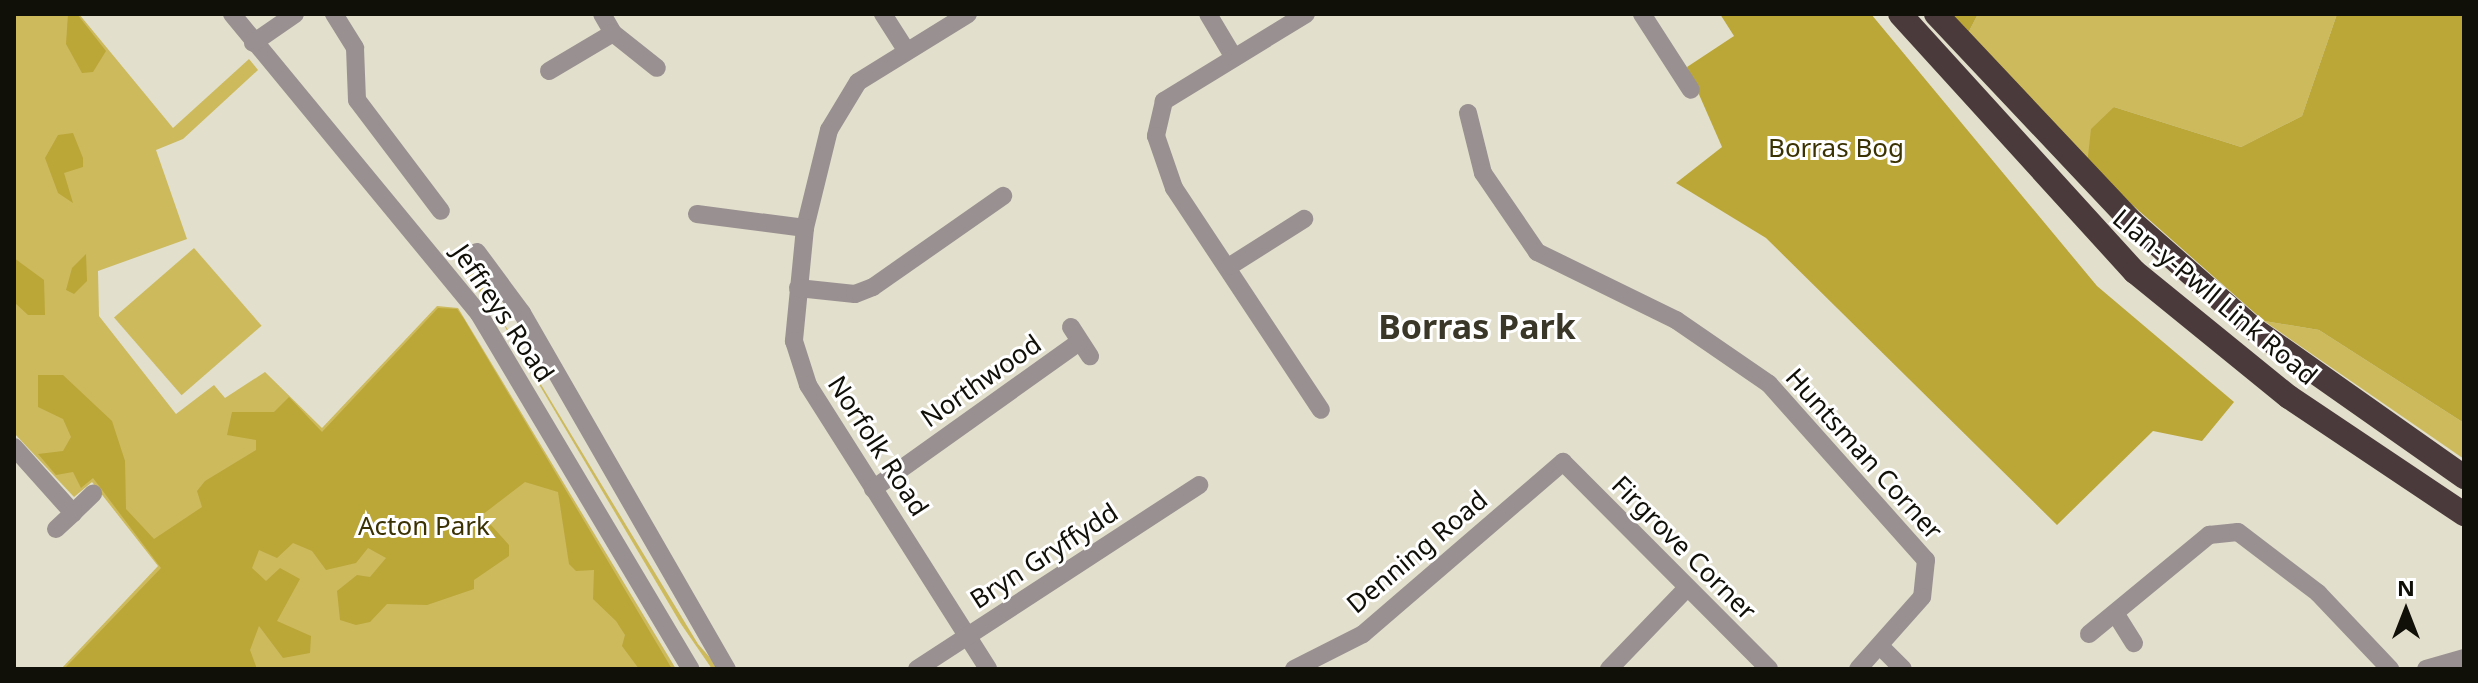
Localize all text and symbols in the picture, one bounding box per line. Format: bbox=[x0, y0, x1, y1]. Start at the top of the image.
park label: Borras Bog bbox=[1768, 132, 1904, 164]
street label: Llan-y-Pwll Link Road bbox=[2107, 202, 2323, 392]
street label: Jeffreys Road bbox=[446, 238, 560, 388]
district label: Borras Park bbox=[1378, 307, 1576, 347]
street label: Northwood bbox=[915, 328, 1047, 434]
street label: Huntsman Corner bbox=[1779, 362, 1949, 546]
street label: Norfolk Road bbox=[821, 370, 935, 522]
street label: Firgrove Corner bbox=[1605, 469, 1763, 627]
street label: Denning Road bbox=[1340, 484, 1494, 620]
street label: Bryn Gryffydd bbox=[964, 497, 1124, 615]
park label: Acton Park bbox=[358, 510, 490, 542]
north arrow bbox=[2366, 571, 2446, 651]
text: N bbox=[2397, 572, 2415, 602]

